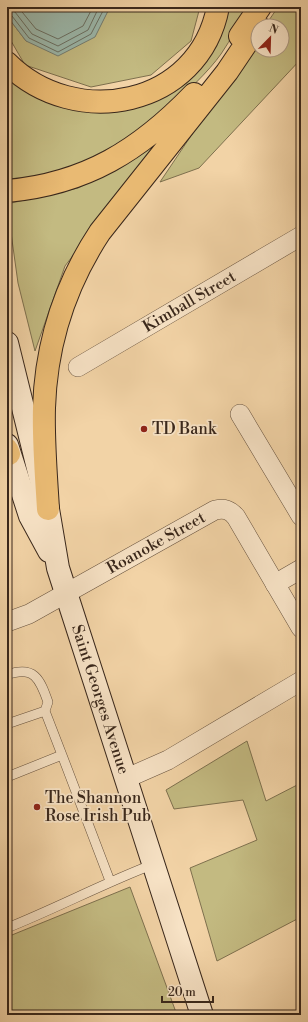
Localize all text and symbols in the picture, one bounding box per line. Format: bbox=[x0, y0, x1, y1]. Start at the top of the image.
north arrow bbox=[250, 18, 290, 58]
text: N bbox=[267, 22, 281, 38]
street label: Kimball Street bbox=[139, 266, 240, 337]
place label: TD Bank bbox=[152, 419, 218, 439]
marker: TD Bank bbox=[139, 424, 149, 434]
street label: Roanoke Street bbox=[103, 507, 209, 578]
street label: Saint Georges Avenue bbox=[67, 622, 134, 777]
place label: The Shannon Rose Irish Pub bbox=[45, 788, 151, 826]
marker: The Shannon Rose Irish Pub bbox=[32, 802, 42, 812]
scale bar bbox=[162, 978, 213, 1004]
text: 20 m bbox=[168, 985, 196, 1000]

